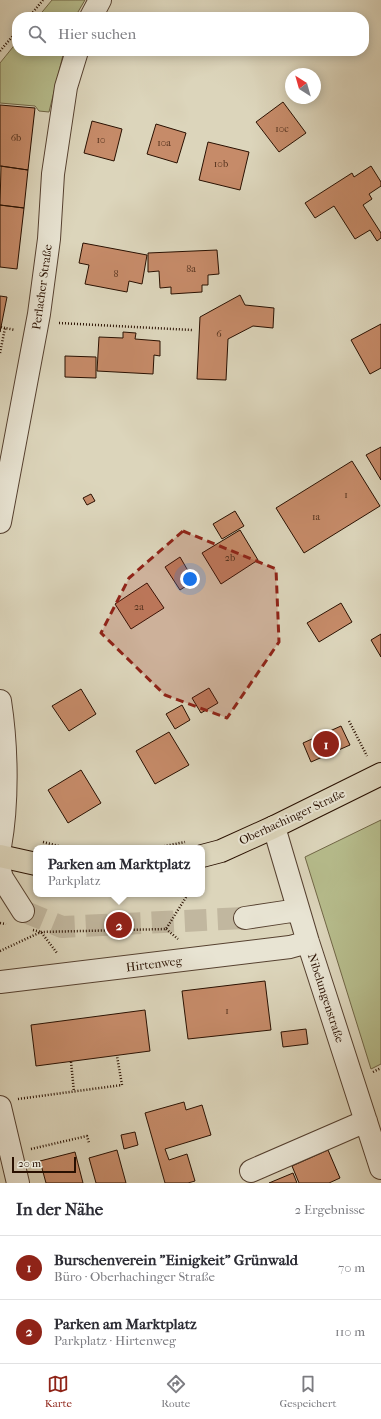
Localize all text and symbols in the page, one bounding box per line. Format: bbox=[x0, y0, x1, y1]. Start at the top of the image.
search box bbox=[12, 12, 369, 56]
icon: search bbox=[26, 23, 48, 45]
text: Hier suchen bbox=[58, 25, 136, 43]
north arrow bbox=[285, 68, 321, 104]
house number: 10c bbox=[275, 123, 289, 135]
house number: 6b bbox=[11, 132, 21, 144]
house number: 10 bbox=[96, 134, 106, 146]
house number: 10a bbox=[157, 137, 171, 149]
house number: 10b bbox=[214, 158, 228, 170]
street label: Perlacher Straße bbox=[29, 243, 55, 331]
house number: 8a bbox=[186, 263, 196, 275]
house number: 8 bbox=[113, 268, 119, 280]
house number: 6 bbox=[216, 328, 222, 340]
house number: 1 bbox=[344, 489, 348, 501]
house number: 1a bbox=[312, 511, 320, 523]
house number: 2b bbox=[225, 552, 235, 564]
your location bbox=[180, 569, 200, 589]
house number: 2a bbox=[134, 601, 144, 613]
pin: 1 bbox=[313, 729, 339, 759]
street label: Oberhachinger Straße bbox=[237, 786, 347, 848]
popup bbox=[33, 845, 205, 897]
text: Parken am Marktplatz bbox=[48, 855, 190, 873]
text: Parkplatz bbox=[48, 873, 100, 888]
pin: 2 bbox=[106, 910, 132, 940]
street label: Nibelungenstraße bbox=[305, 952, 347, 1044]
street label: Hirtenweg bbox=[125, 954, 183, 974]
house number: 1 bbox=[225, 1005, 229, 1017]
scale bar bbox=[12, 1155, 76, 1174]
text: 20 m bbox=[18, 1157, 41, 1170]
text: In der Nähe bbox=[16, 1199, 103, 1219]
text: 2 Ergebnisse bbox=[295, 1202, 365, 1217]
text: Burschenverein "Einigkeit" Grünwald bbox=[54, 1251, 298, 1269]
text: 1 bbox=[27, 1260, 31, 1275]
text: 70 m bbox=[338, 1260, 365, 1275]
text: Büro · Oberhachinger Straße bbox=[54, 1269, 215, 1284]
text: Parken am Marktplatz bbox=[54, 1315, 197, 1333]
text: 2 bbox=[26, 1324, 32, 1339]
text: 110 m bbox=[335, 1324, 365, 1339]
text: Parkplatz · Hirtenweg bbox=[54, 1333, 176, 1348]
tab: Karte bbox=[45, 1373, 72, 1410]
tab: Route bbox=[161, 1373, 190, 1410]
tab: Gespeichert bbox=[279, 1373, 336, 1410]

